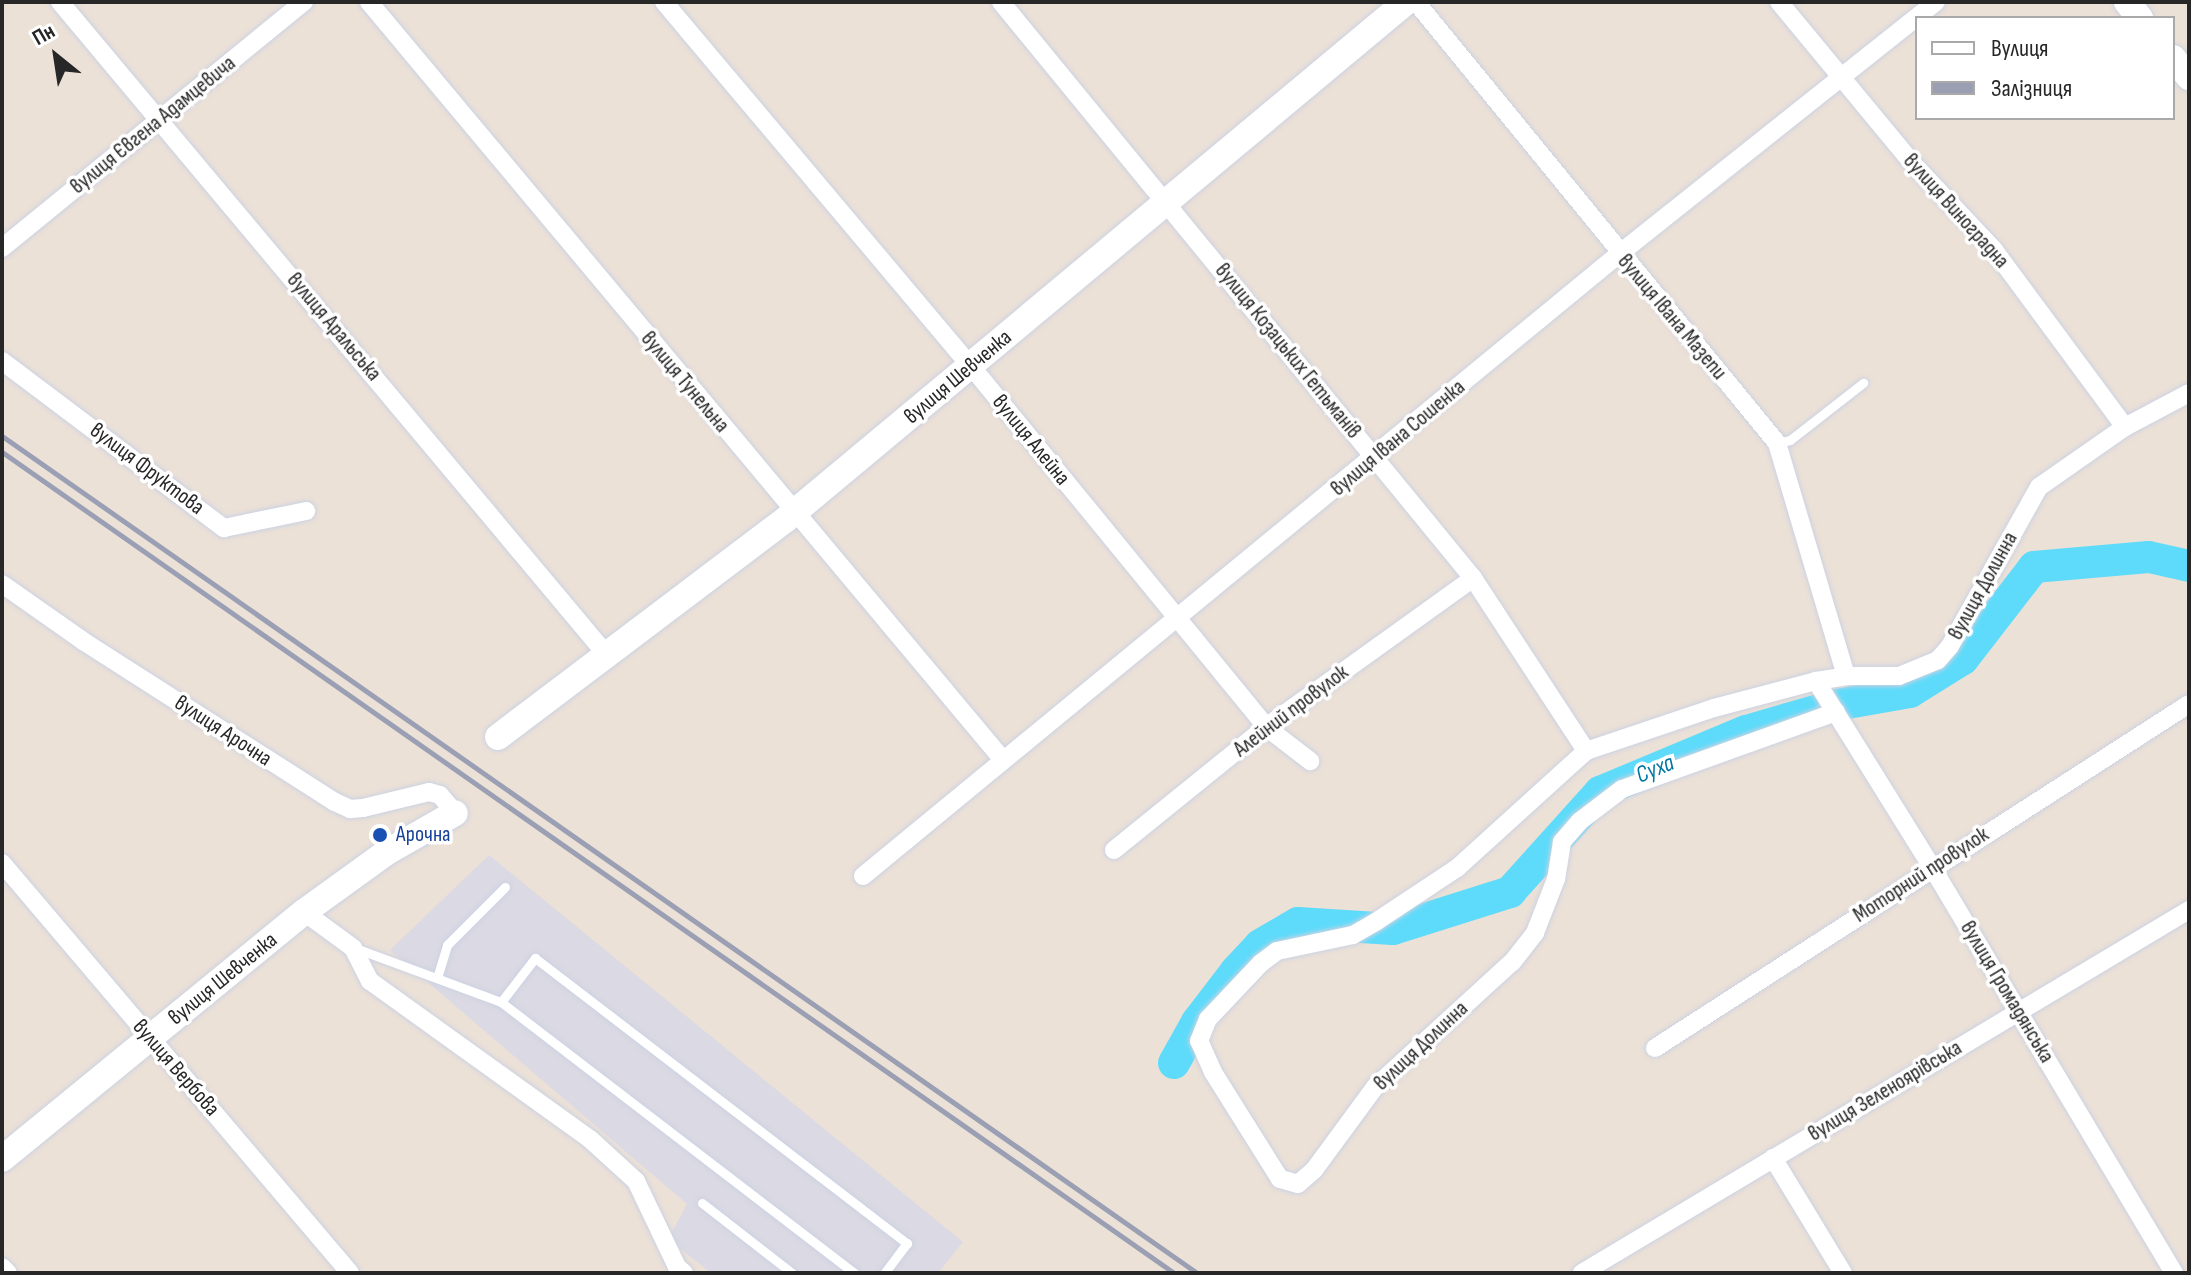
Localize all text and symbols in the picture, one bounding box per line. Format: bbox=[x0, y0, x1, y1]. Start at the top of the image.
north arrow bbox=[16, 16, 96, 96]
legend bbox=[1915, 16, 2175, 120]
text: Пн bbox=[28, 18, 60, 52]
text: Вулиця bbox=[1991, 34, 2049, 63]
street label: вулиця Євгена Адамцевича bbox=[65, 50, 241, 200]
text: Залізниця bbox=[1991, 74, 2072, 103]
street label: вулиця Виноградна bbox=[1898, 148, 2014, 274]
street label: вулиця Івана Мазепи bbox=[1612, 249, 1732, 385]
street label: вулиця Козацьких Гетьманів bbox=[1209, 258, 1367, 444]
street label: вулиця Аральська bbox=[281, 267, 387, 387]
street label: вулиця Шевченка bbox=[899, 324, 1017, 430]
street label: вулиця Тунельна bbox=[635, 326, 735, 438]
street label: вулиця Івана Сошенка bbox=[1325, 374, 1471, 502]
street label: вулиця Алейна bbox=[987, 389, 1075, 491]
street label: вулиця Фруктова bbox=[85, 417, 209, 521]
street label: вулиця Долинна bbox=[1943, 528, 2023, 644]
street label: Алейний провулок bbox=[1228, 659, 1354, 763]
street label: вулиця Арочна bbox=[170, 690, 276, 772]
water label: Суха bbox=[1632, 748, 1678, 790]
street label: Моторний провулок bbox=[1848, 821, 1994, 929]
place label: Арочна bbox=[396, 822, 451, 848]
marker: Арочна bbox=[371, 826, 389, 844]
street label: вулиця Громадянська bbox=[1954, 916, 2060, 1068]
street label: вулиця Шевченка bbox=[163, 927, 283, 1031]
street label: вулиця Долинна bbox=[1368, 996, 1474, 1096]
street label: вулиця Вербова bbox=[127, 1014, 225, 1122]
street label: вулиця Зеленоярівська bbox=[1803, 1035, 1967, 1147]

